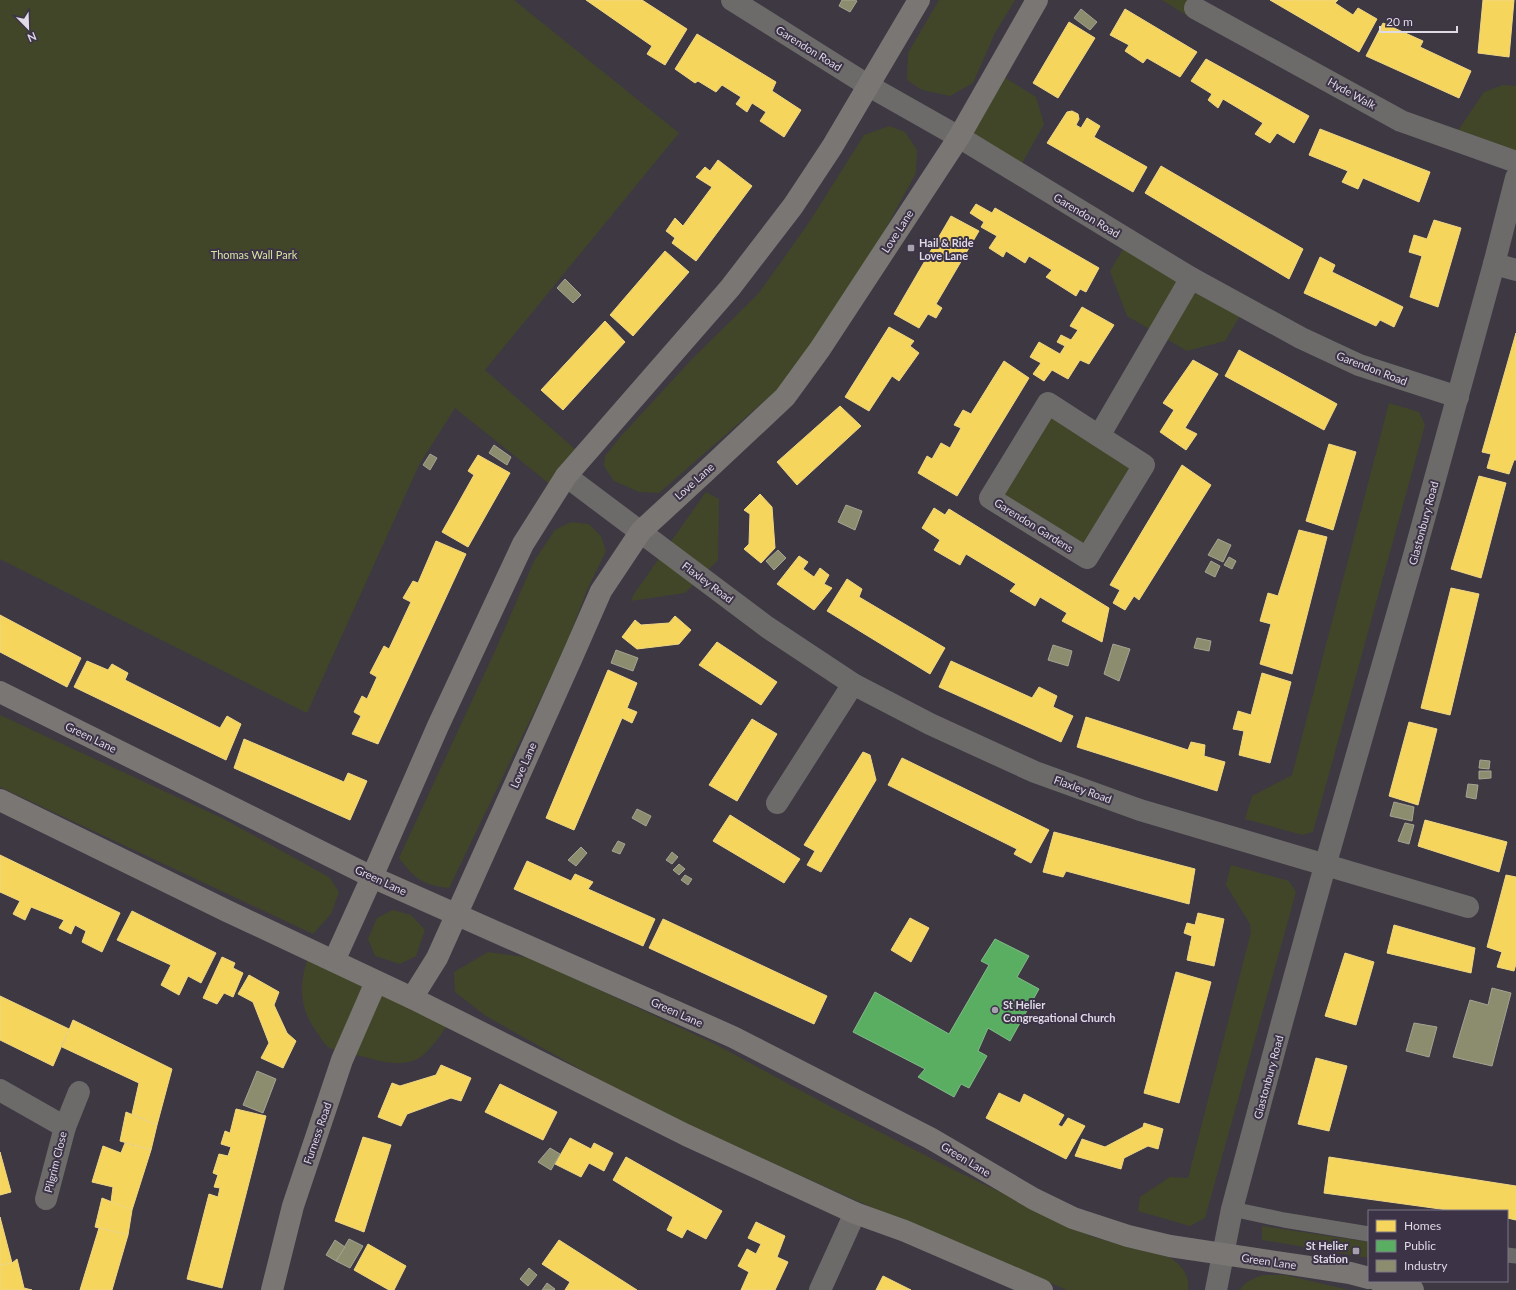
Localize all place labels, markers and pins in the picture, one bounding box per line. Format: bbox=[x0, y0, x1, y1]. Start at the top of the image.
place label: Hail & Ride Love Lane bbox=[919, 236, 974, 262]
marker: Hail & Ride Love Lane bbox=[906, 243, 916, 253]
place label: St Helier Congregational Church bbox=[1003, 998, 1115, 1024]
marker: St Helier Congregational Church bbox=[990, 1005, 1000, 1015]
place label: St Helier Station bbox=[1306, 1239, 1349, 1265]
marker: St Helier Station bbox=[1351, 1246, 1361, 1256]

